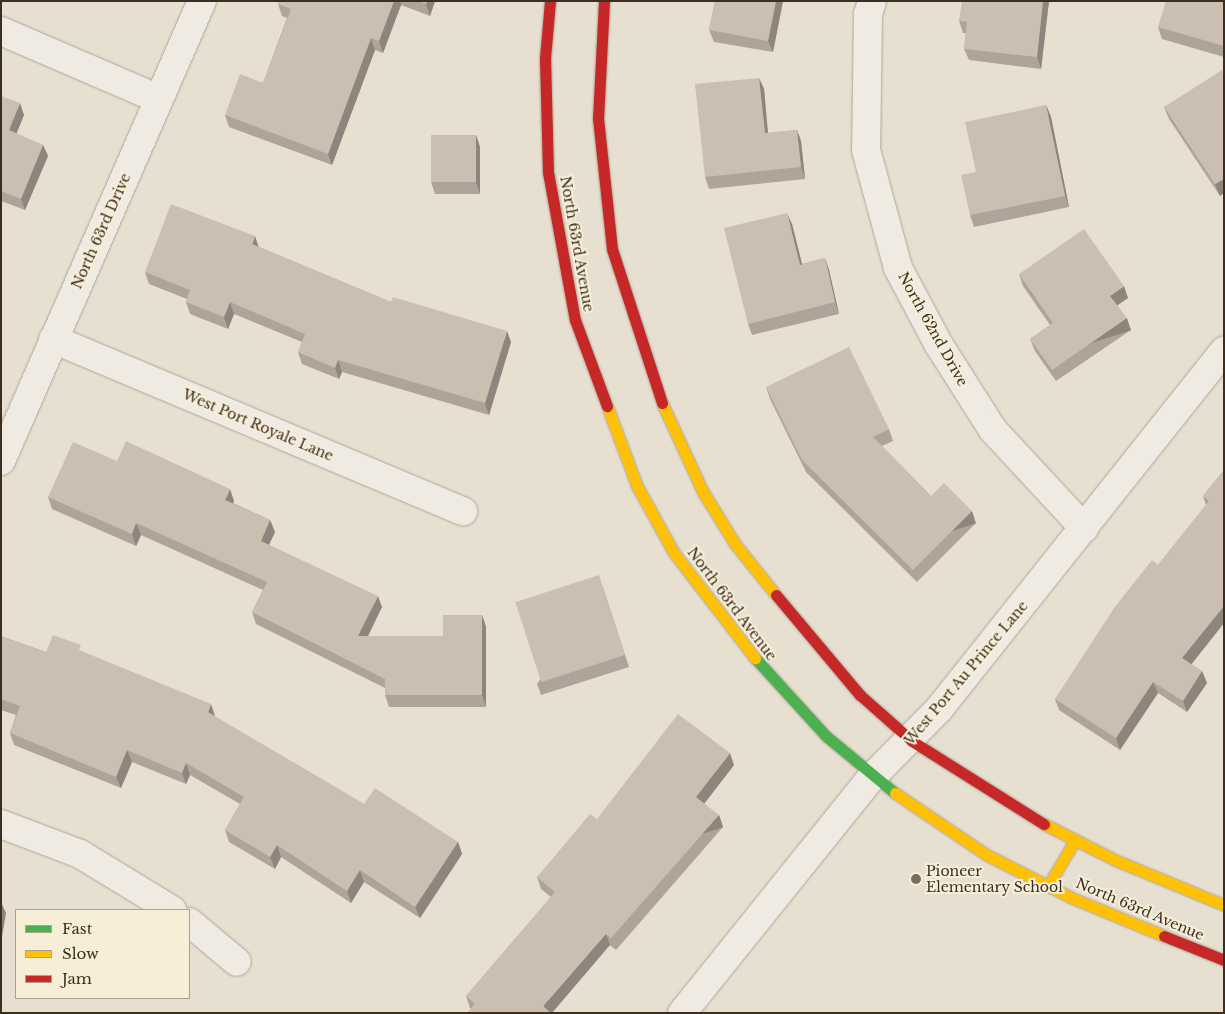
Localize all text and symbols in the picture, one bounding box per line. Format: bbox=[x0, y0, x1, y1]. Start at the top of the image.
street label: North 63rd Drive bbox=[68, 171, 134, 291]
street label: North 63rd Avenue bbox=[557, 175, 597, 313]
street label: North 62nd Drive bbox=[895, 269, 971, 389]
street label: West Port Royale Lane bbox=[180, 386, 336, 464]
street label: North 63rd Avenue bbox=[684, 544, 780, 664]
street label: West Port Au Prince Lane bbox=[901, 597, 1031, 749]
place label: Pioneer Elementary School bbox=[926, 863, 1063, 896]
marker: Pioneer Elementary School bbox=[910, 873, 922, 885]
street label: North 63rd Avenue bbox=[1073, 874, 1207, 944]
legend bbox=[15, 909, 190, 999]
text: Fast bbox=[62, 919, 92, 938]
text: Slow bbox=[62, 944, 99, 963]
text: Jam bbox=[62, 969, 92, 988]

